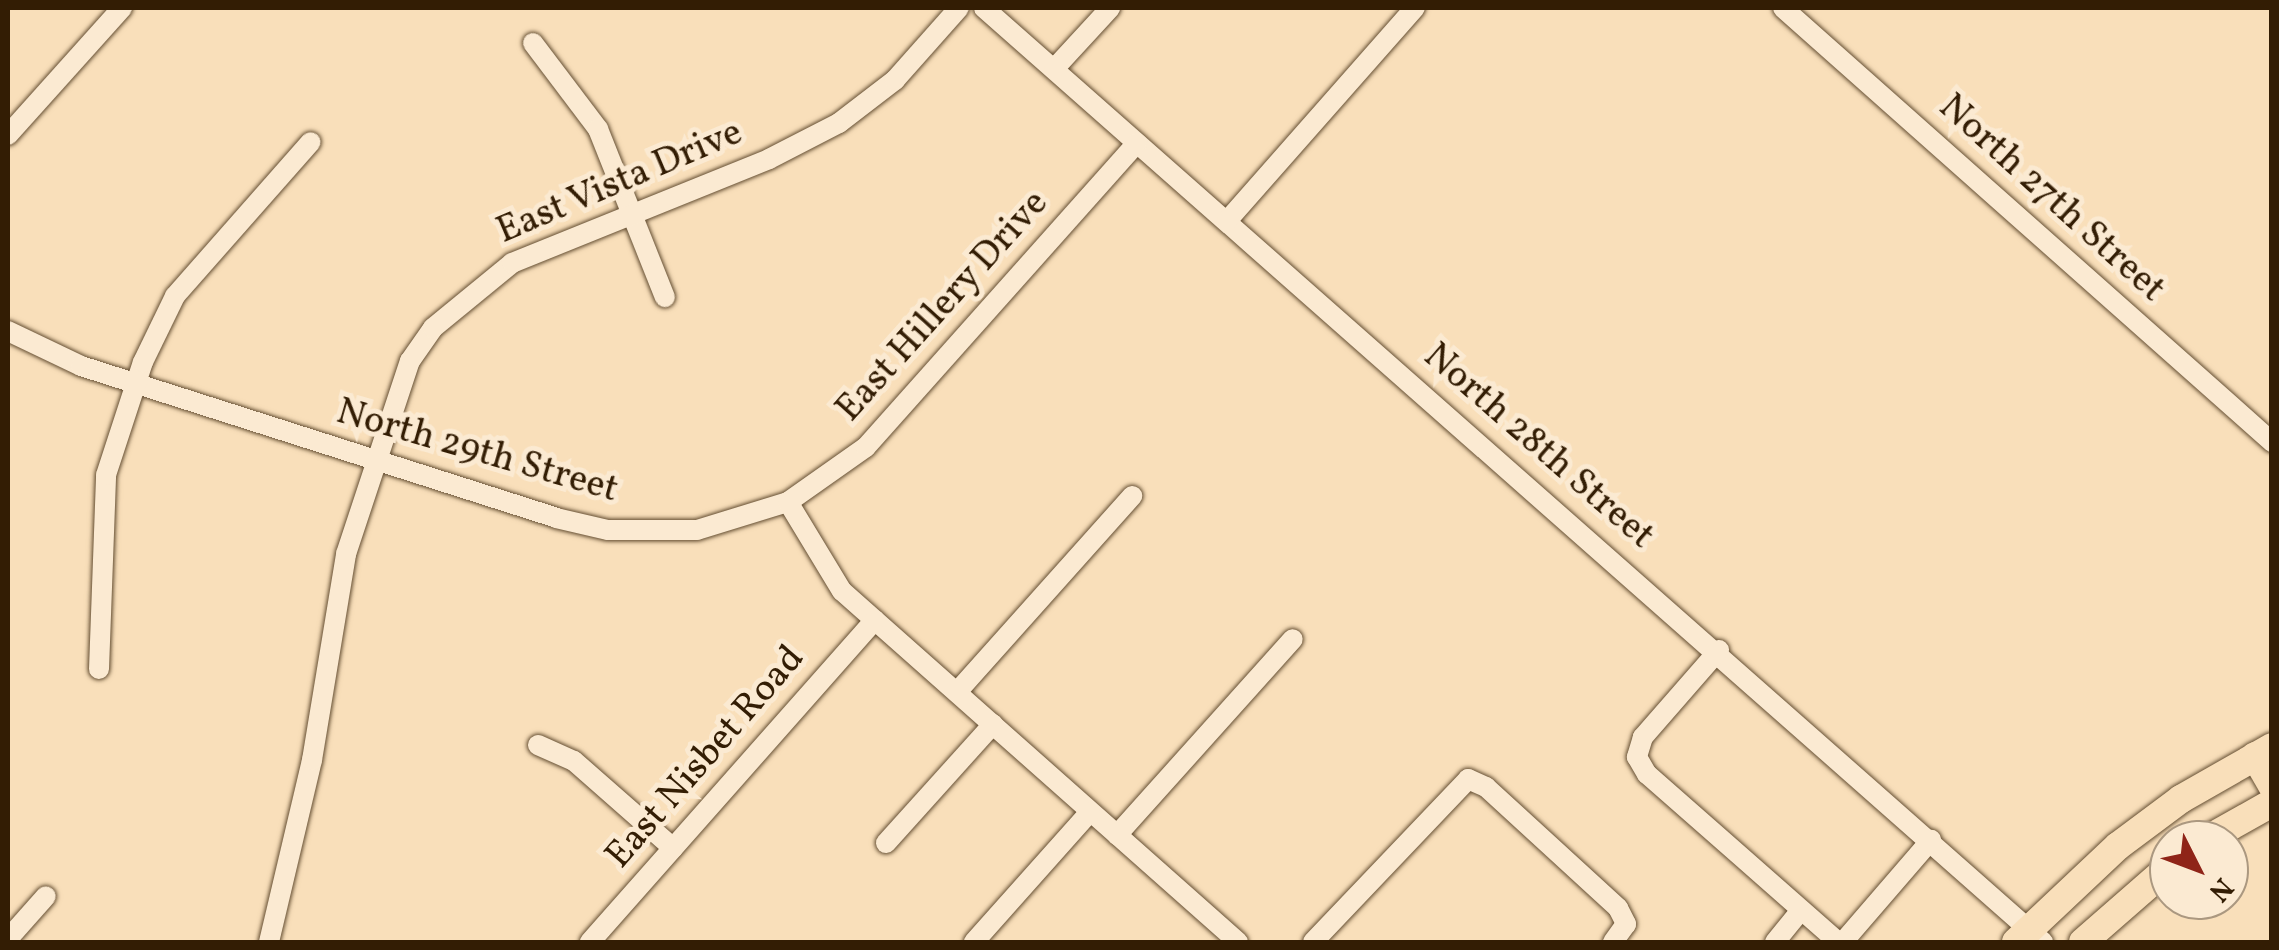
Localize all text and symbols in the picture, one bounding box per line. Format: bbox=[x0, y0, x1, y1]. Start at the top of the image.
street label: North 27th Street bbox=[1928, 85, 2174, 313]
street label: East Vista Drive bbox=[490, 111, 750, 255]
street label: East Hillery Drive bbox=[827, 182, 1059, 432]
street label: North 28th Street bbox=[1413, 334, 1663, 560]
street label: North 29th Street bbox=[331, 390, 623, 514]
street label: East Nisbet Road bbox=[597, 637, 815, 879]
north arrow bbox=[2149, 820, 2249, 920]
text: N bbox=[2199, 868, 2241, 910]

